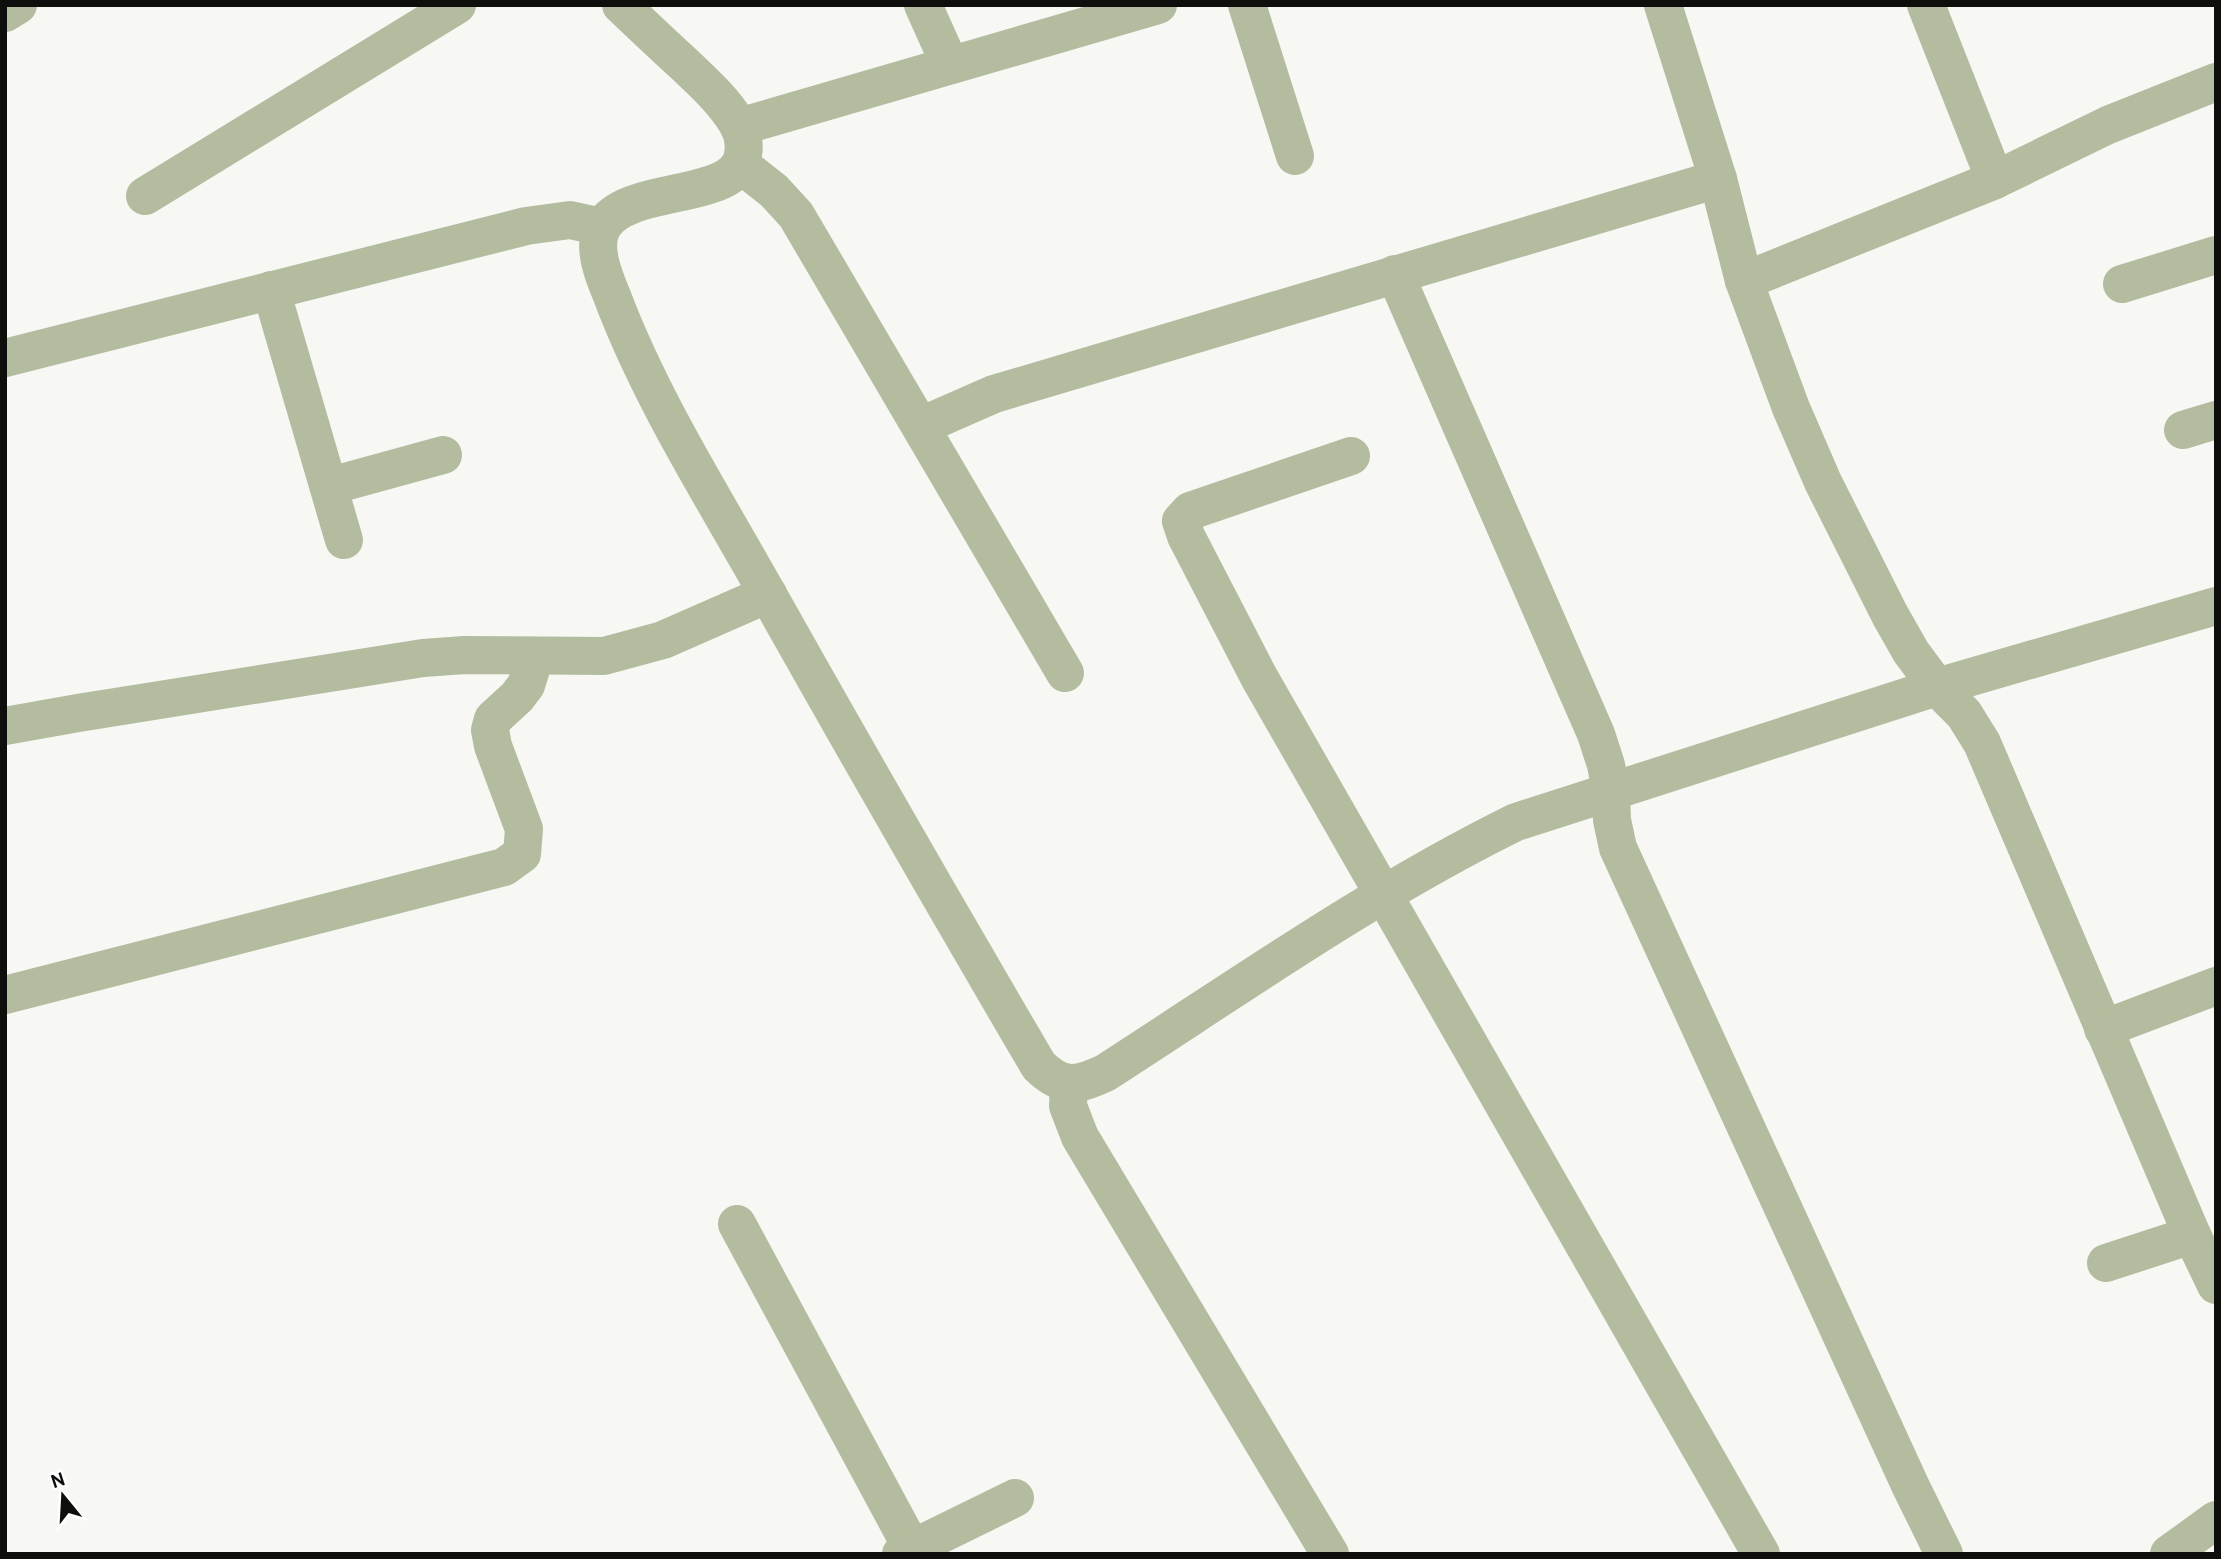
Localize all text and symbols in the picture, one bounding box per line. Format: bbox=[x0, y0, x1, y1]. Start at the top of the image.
north arrow bbox=[28, 1461, 98, 1531]
text: N bbox=[48, 1467, 68, 1493]

